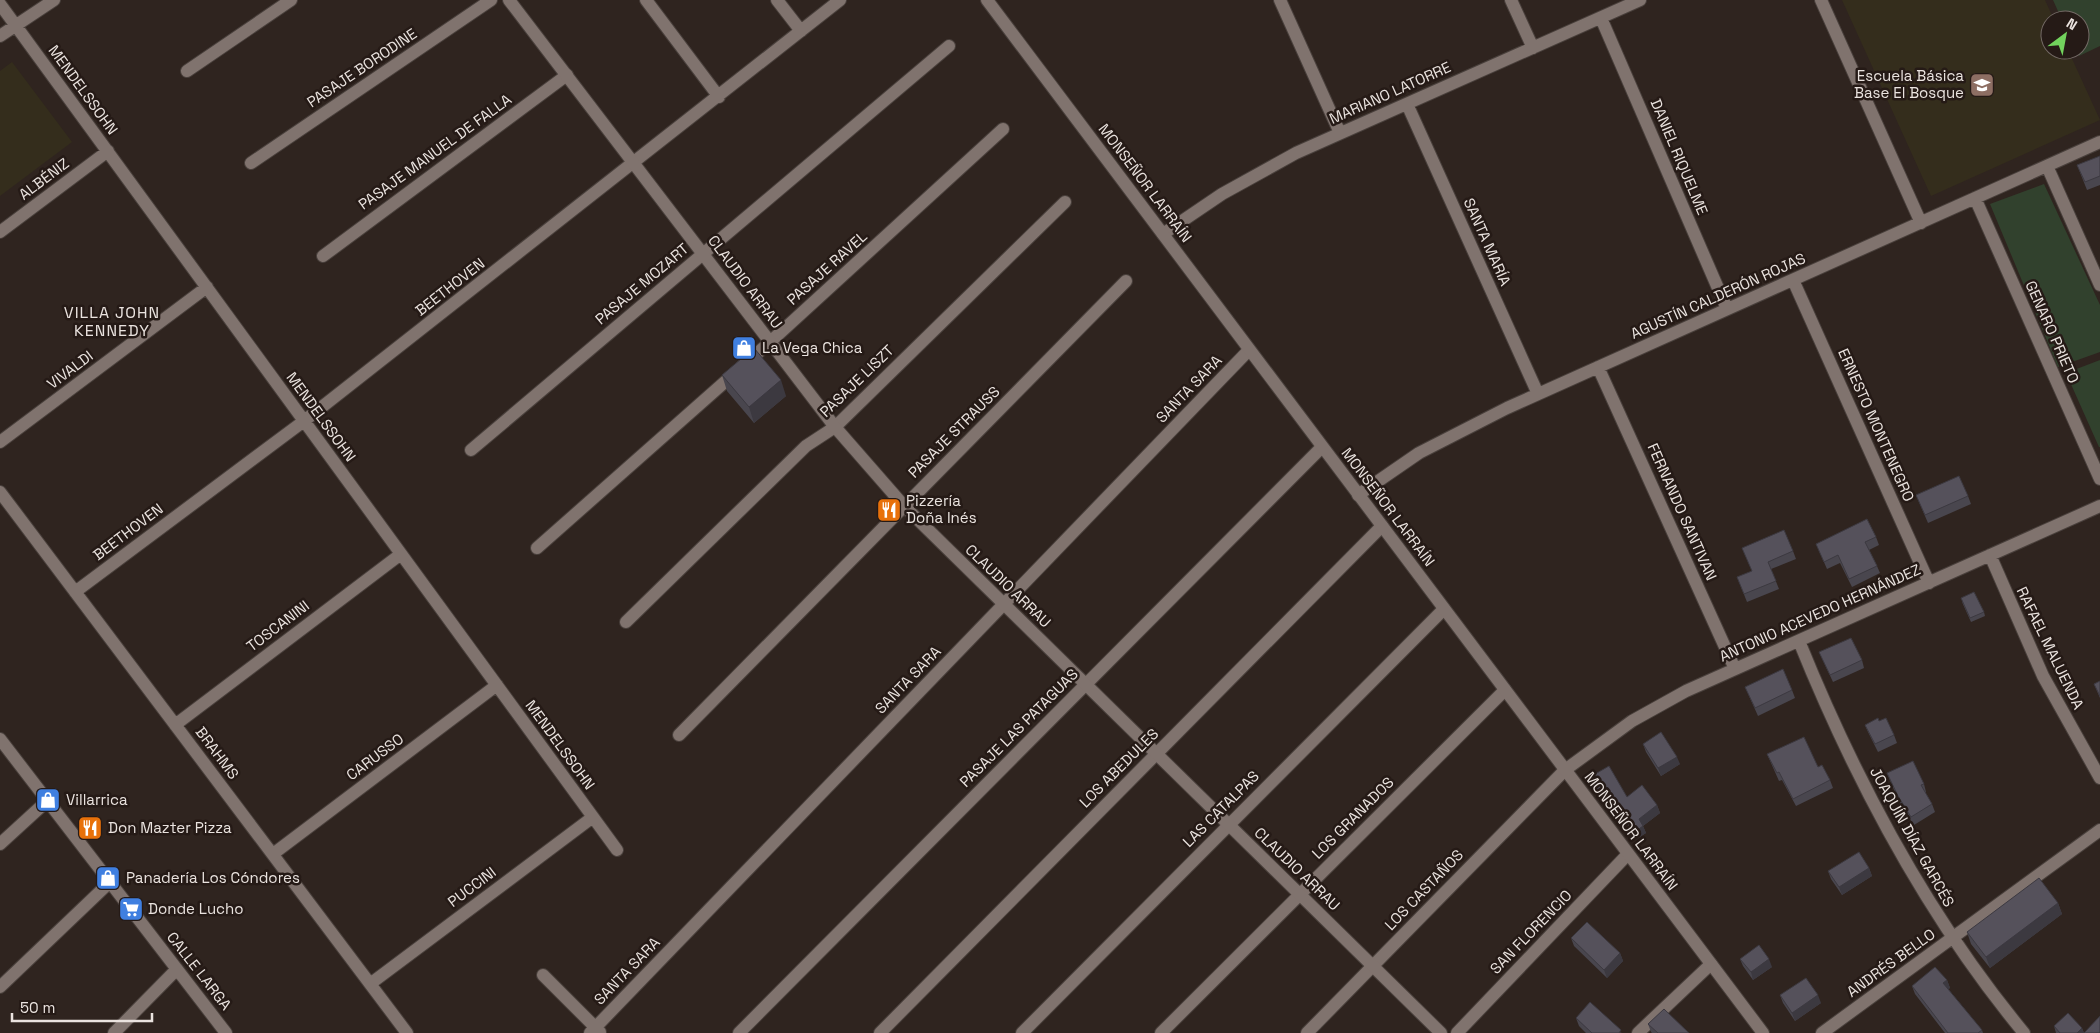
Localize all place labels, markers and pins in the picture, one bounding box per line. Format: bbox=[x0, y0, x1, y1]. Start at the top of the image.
place label: Escuela Básica Base El Bosque bbox=[1854, 66, 1964, 102]
school or university icon: Escuela Básica Base El Bosque bbox=[1969, 72, 1995, 98]
shop icon: La Vega Chica bbox=[731, 335, 757, 361]
place label: La Vega Chica bbox=[762, 338, 863, 357]
place label: Pizzería Doña Inés bbox=[906, 491, 977, 527]
restaurant icon: Pizzería Doña Inés bbox=[876, 497, 902, 523]
shop icon: Villarrica bbox=[35, 787, 61, 813]
place label: Villarrica bbox=[66, 790, 128, 809]
restaurant icon: Don Mazter Pizza bbox=[77, 815, 103, 841]
place label: Don Mazter Pizza bbox=[108, 818, 232, 837]
shop icon: Panadería Los Cóndores bbox=[95, 865, 121, 891]
place label: Panadería Los Cóndores bbox=[126, 868, 300, 887]
supermarket icon: Donde Lucho bbox=[118, 896, 144, 922]
place label: Donde Lucho bbox=[148, 899, 244, 918]

